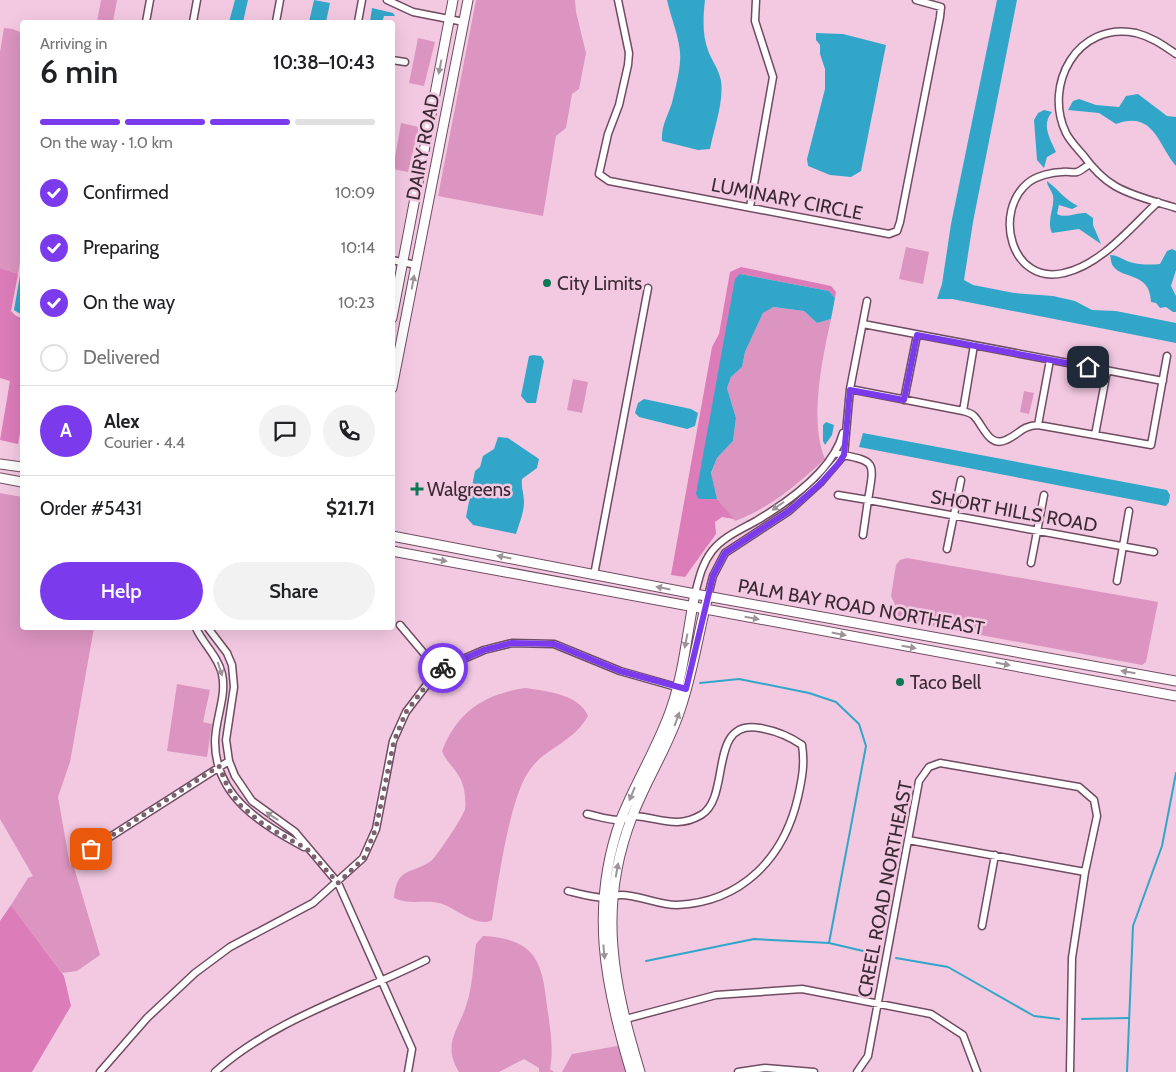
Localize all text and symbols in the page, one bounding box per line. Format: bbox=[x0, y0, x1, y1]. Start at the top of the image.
text: Arriving in bbox=[40, 34, 107, 53]
text: 10:38–10:43 bbox=[273, 51, 375, 74]
text: 6 min bbox=[40, 52, 118, 91]
one-way arrow bbox=[436, 60, 444, 76]
street label: DAIRY ROAD bbox=[401, 92, 445, 202]
text: On the way · 1.0 km bbox=[40, 133, 173, 152]
street label: LUMINARY CIRCLE bbox=[709, 173, 865, 225]
icon: check bbox=[40, 179, 68, 207]
text: Confirmed bbox=[83, 181, 169, 204]
text: 10:09 bbox=[335, 183, 375, 202]
icon: check bbox=[40, 234, 68, 262]
text: Preparing bbox=[83, 236, 159, 259]
text: 10:14 bbox=[341, 238, 375, 257]
place label: City Limits bbox=[557, 272, 642, 295]
one-way arrow bbox=[410, 274, 418, 290]
marker: City Limits bbox=[541, 277, 553, 289]
icon: check bbox=[40, 289, 68, 317]
text: On the way bbox=[83, 291, 175, 314]
text: 10:23 bbox=[338, 293, 375, 312]
text: Delivered bbox=[83, 346, 160, 369]
pin bbox=[1067, 346, 1109, 388]
icon: home bbox=[1074, 353, 1102, 381]
button: chat bbox=[259, 405, 311, 457]
button: phone bbox=[323, 405, 375, 457]
text: Alex bbox=[104, 410, 140, 433]
text: A bbox=[60, 419, 72, 442]
text: Courier · 4.4 bbox=[104, 433, 185, 452]
place label: Walgreens bbox=[427, 478, 511, 501]
marker: Walgreens bbox=[411, 483, 423, 495]
street label: SHORT HILLS ROAD bbox=[929, 485, 1099, 537]
text: Order #5431 bbox=[40, 497, 142, 520]
text: $21.71 bbox=[326, 497, 375, 520]
one-way arrow bbox=[771, 501, 785, 511]
one-way arrow bbox=[496, 553, 511, 561]
one-way arrow bbox=[433, 556, 449, 564]
button: Help bbox=[40, 562, 203, 620]
button: Share bbox=[213, 562, 375, 620]
street label: PALM BAY ROAD NORTHEAST bbox=[736, 574, 986, 640]
one-way arrow bbox=[655, 583, 671, 591]
one-way arrow bbox=[745, 614, 761, 622]
one-way arrow bbox=[831, 630, 847, 638]
one-way arrow bbox=[681, 634, 689, 650]
courier bbox=[418, 643, 468, 693]
one-way arrow bbox=[901, 643, 917, 651]
icon: bike bbox=[429, 654, 457, 682]
one-way arrow bbox=[996, 661, 1012, 669]
one-way arrow bbox=[216, 662, 224, 677]
one-way arrow bbox=[1120, 668, 1136, 676]
place label: Taco Bell bbox=[910, 671, 982, 694]
marker: Taco Bell bbox=[894, 676, 906, 688]
one-way arrow bbox=[674, 712, 681, 727]
street label: CREEL ROAD NORTHEAST bbox=[853, 779, 917, 999]
one-way arrow bbox=[628, 787, 636, 801]
one-way arrow bbox=[265, 811, 279, 821]
pin bbox=[70, 828, 112, 870]
icon: bag bbox=[77, 835, 105, 863]
one-way arrow bbox=[614, 861, 622, 877]
one-way arrow bbox=[600, 944, 608, 960]

